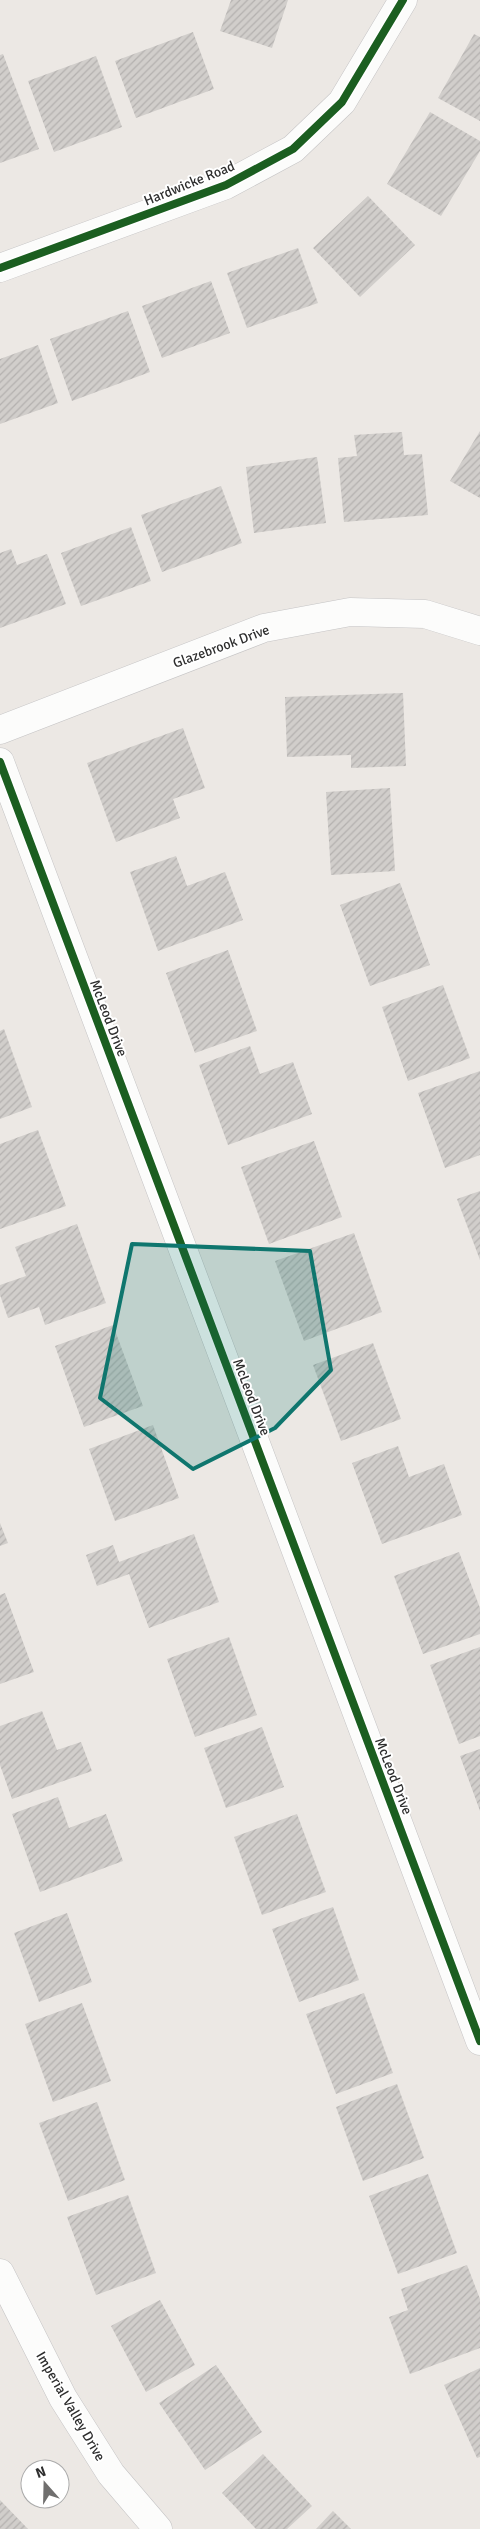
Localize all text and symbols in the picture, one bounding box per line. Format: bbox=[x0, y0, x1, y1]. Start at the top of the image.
street label: Hardwicke Road bbox=[141, 158, 237, 209]
street label: Glazebrook Drive bbox=[171, 621, 272, 672]
street label: McLeod Drive bbox=[86, 977, 131, 1059]
street label: McLeod Drive bbox=[229, 1356, 274, 1438]
street label: McLeod Drive bbox=[371, 1735, 416, 1817]
street label: Imperial Valley Drive bbox=[32, 2349, 109, 2464]
north arrow bbox=[20, 2459, 70, 2509]
text: N bbox=[33, 2463, 48, 2482]

